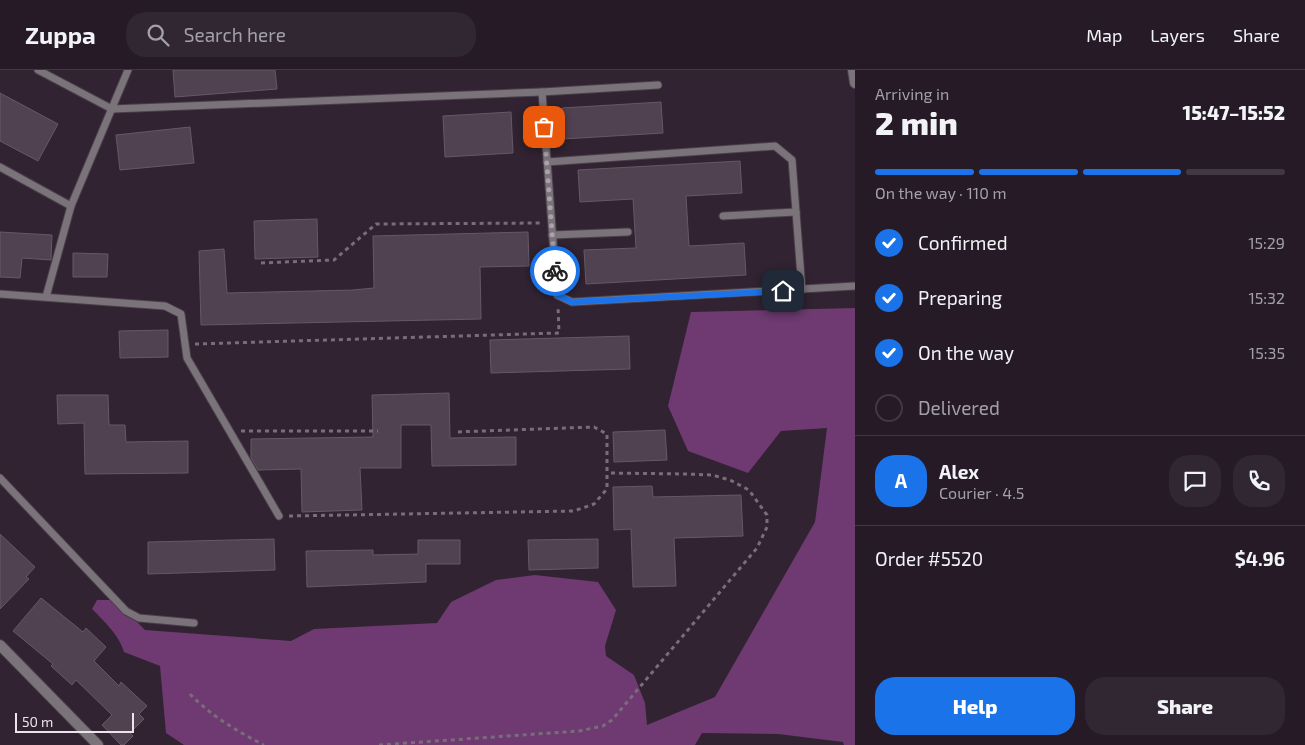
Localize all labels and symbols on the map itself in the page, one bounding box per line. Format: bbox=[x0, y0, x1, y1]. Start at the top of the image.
pin bbox=[523, 106, 565, 148]
courier bbox=[530, 246, 580, 296]
pin bbox=[762, 270, 804, 312]
scale bar bbox=[15, 710, 134, 733]

